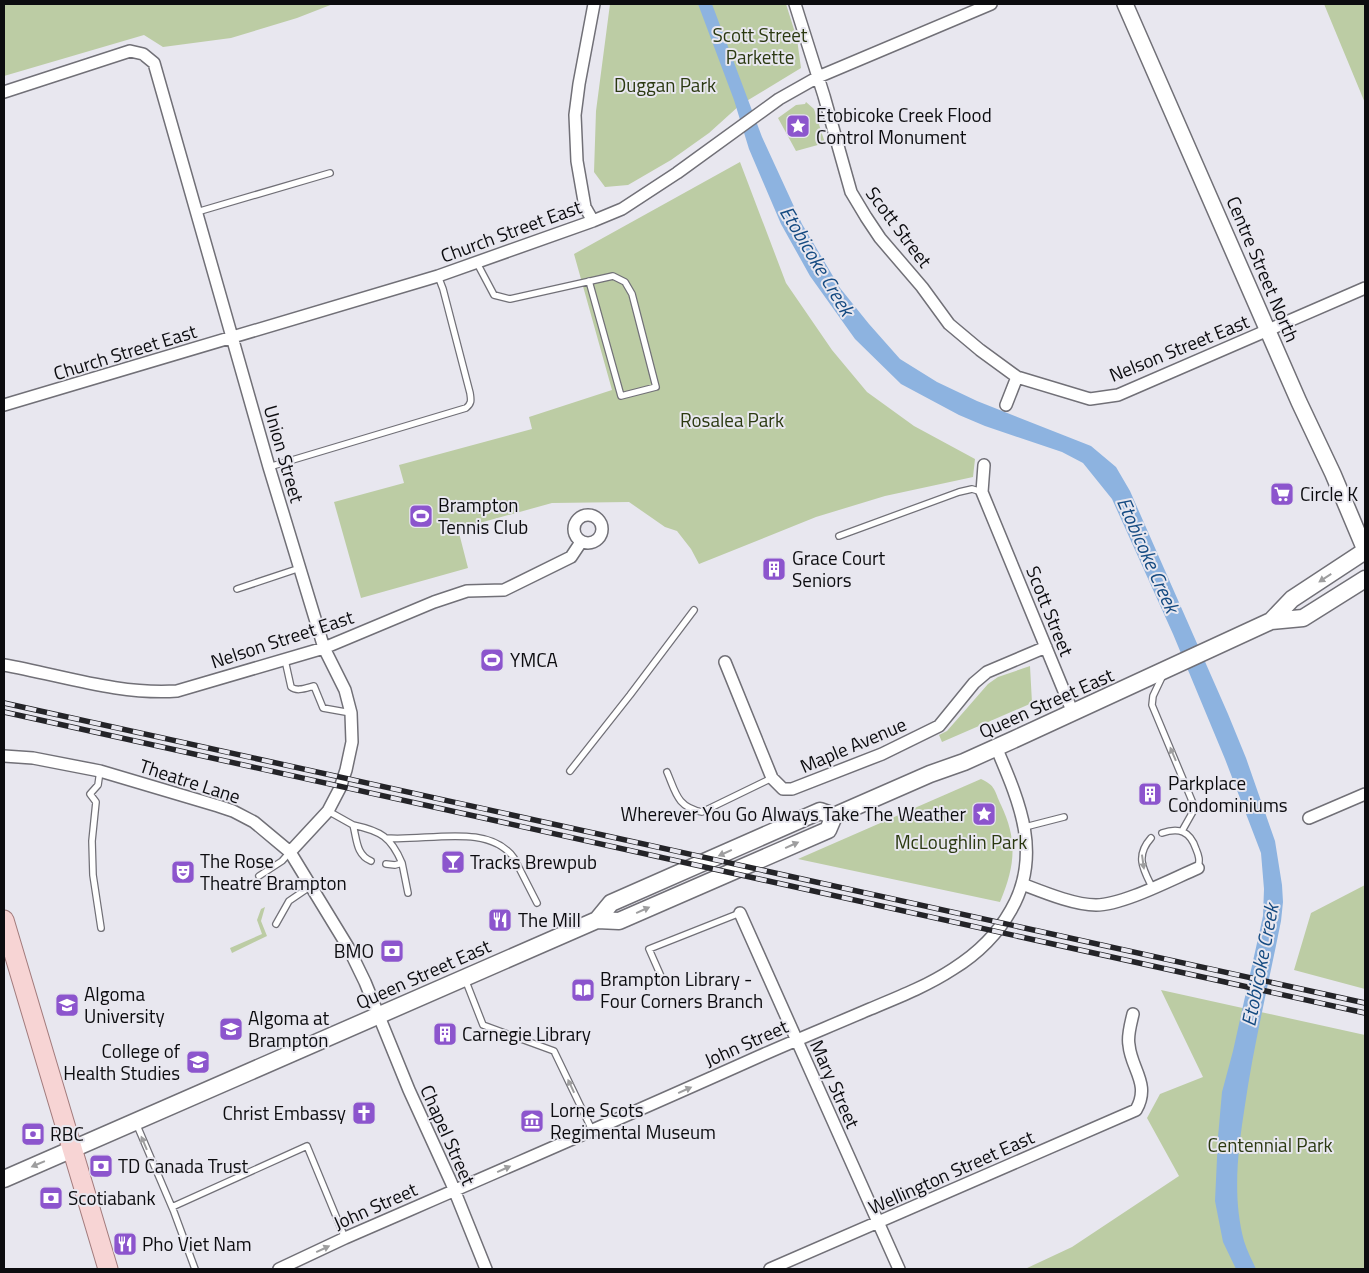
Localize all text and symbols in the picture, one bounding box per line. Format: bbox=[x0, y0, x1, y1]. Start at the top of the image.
park label: Scott Street Parkette bbox=[713, 20, 808, 71]
park label: Duggan Park bbox=[614, 70, 716, 99]
place label: Etobicoke Creek Flood Control Monument bbox=[816, 100, 992, 151]
place icon: Etobicoke Creek Flood Control Monument bbox=[785, 113, 811, 139]
street label: Scott Street bbox=[859, 180, 940, 274]
street label: Church Street East bbox=[436, 191, 586, 270]
street label: Centre Street North bbox=[1220, 191, 1307, 346]
water label: Etobicoke Creek bbox=[772, 200, 864, 324]
street label: Nelson Street East bbox=[1104, 306, 1253, 389]
street label: Church Street East bbox=[50, 316, 200, 387]
street label: Union Street bbox=[257, 402, 312, 506]
park label: Rosalea Park bbox=[680, 405, 784, 434]
place label: Circle K bbox=[1300, 479, 1358, 508]
supermarket icon: Circle K bbox=[1269, 481, 1295, 507]
place label: Brampton Tennis Club bbox=[438, 490, 528, 541]
water label: Etobicoke Creek bbox=[1109, 492, 1189, 620]
sports icon: Brampton Tennis Club bbox=[408, 503, 434, 529]
place label: Grace Court Seniors bbox=[792, 543, 886, 594]
building icon: Grace Court Seniors bbox=[761, 556, 787, 582]
street label: Scott Street bbox=[1019, 561, 1082, 661]
one-way arrow bbox=[1318, 573, 1331, 582]
street label: Nelson Street East bbox=[207, 602, 357, 675]
place label: YMCA bbox=[510, 645, 558, 674]
sports icon: YMCA bbox=[479, 647, 505, 673]
street label: Queen Street East bbox=[974, 660, 1118, 745]
street label: Maple Avenue bbox=[795, 709, 911, 780]
one-way arrow bbox=[1168, 747, 1176, 762]
street label: Theatre Lane bbox=[136, 751, 244, 810]
place label: Parkplace Condominiums bbox=[1168, 768, 1288, 819]
building icon: Parkplace Condominiums bbox=[1137, 781, 1163, 807]
place label: Wherever You Go Always Take The Weather bbox=[621, 799, 966, 828]
place icon: Wherever You Go Always Take The Weather bbox=[971, 801, 997, 827]
park label: McLoughlin Park bbox=[895, 827, 1027, 856]
one-way arrow bbox=[785, 841, 799, 849]
place label: The Rose Theatre Brampton bbox=[200, 846, 347, 897]
place label: Tracks Brewpub bbox=[470, 847, 597, 876]
bar icon: Tracks Brewpub bbox=[440, 849, 466, 875]
one-way arrow bbox=[718, 849, 732, 857]
one-way arrow bbox=[1139, 855, 1147, 871]
theatre icon: The Rose Theatre Brampton bbox=[170, 859, 196, 885]
water label: Etobicoke Creek bbox=[1232, 899, 1287, 1029]
place label: The Mill bbox=[518, 905, 581, 934]
one-way arrow bbox=[636, 906, 650, 914]
restaurant icon: The Mill bbox=[487, 907, 513, 933]
street label: Queen Street East bbox=[351, 931, 495, 1016]
place label: BMO bbox=[334, 936, 374, 965]
bank icon: BMO bbox=[379, 938, 405, 964]
place label: Brampton Library - Four Corners Branch bbox=[600, 964, 763, 1015]
library icon: Brampton Library - Four Corners Branch bbox=[570, 977, 596, 1003]
place label: Algoma University bbox=[84, 979, 165, 1030]
school or university icon: Algoma University bbox=[54, 992, 80, 1018]
place label: Algoma at Brampton bbox=[248, 1003, 330, 1054]
street label: John Street bbox=[699, 1011, 793, 1074]
school or university icon: Algoma at Brampton bbox=[218, 1016, 244, 1042]
place label: Carnegie Library bbox=[462, 1019, 591, 1048]
building icon: Carnegie Library bbox=[432, 1021, 458, 1047]
street label: Mary Street bbox=[803, 1035, 868, 1133]
place label: College of Health Studies bbox=[63, 1036, 181, 1087]
school or university icon: College of Health Studies bbox=[185, 1049, 211, 1075]
one-way arrow bbox=[567, 1079, 575, 1093]
street label: Chapel Street bbox=[413, 1080, 484, 1190]
one-way arrow bbox=[678, 1085, 692, 1093]
place label: Lorne Scots Regimental Museum bbox=[550, 1095, 716, 1146]
place label: Christ Embassy bbox=[222, 1098, 346, 1127]
church icon: Christ Embassy bbox=[351, 1100, 377, 1126]
museum icon: Lorne Scots Regimental Museum bbox=[519, 1108, 545, 1134]
place label: RBC bbox=[50, 1119, 84, 1148]
bank icon: RBC bbox=[20, 1121, 46, 1147]
street label: Wellington Street East bbox=[863, 1122, 1039, 1221]
park label: Centennial Park bbox=[1207, 1130, 1333, 1159]
one-way arrow bbox=[140, 1136, 148, 1150]
place label: TD Canada Trust bbox=[118, 1151, 249, 1180]
bank icon: TD Canada Trust bbox=[88, 1153, 114, 1179]
one-way arrow bbox=[31, 1161, 45, 1169]
one-way arrow bbox=[497, 1165, 511, 1173]
street label: John Street bbox=[328, 1174, 422, 1237]
place label: Scotiabank bbox=[68, 1183, 156, 1212]
bank icon: Scotiabank bbox=[38, 1185, 64, 1211]
place label: Pho Viet Nam bbox=[142, 1229, 252, 1258]
restaurant icon: Pho Viet Nam bbox=[112, 1231, 138, 1257]
one-way arrow bbox=[316, 1244, 330, 1252]

